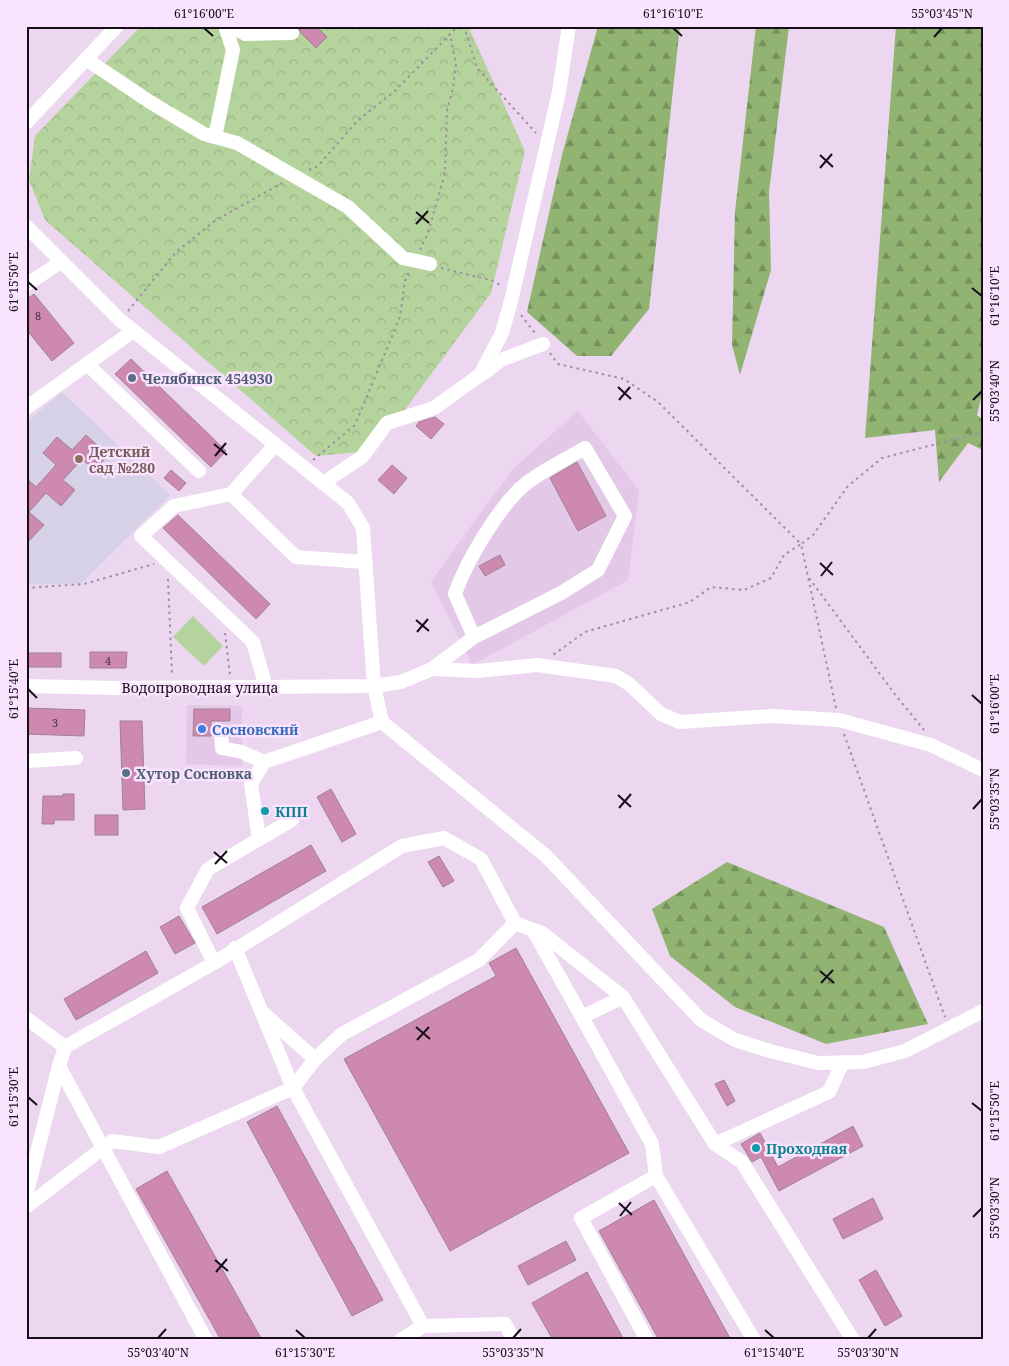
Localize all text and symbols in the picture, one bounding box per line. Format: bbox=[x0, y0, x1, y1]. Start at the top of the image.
text: 61°16'00"E bbox=[174, 5, 234, 22]
text: 61°16'10"E bbox=[643, 5, 703, 22]
text: 55°03'45"N bbox=[911, 5, 973, 22]
text: 61°15'50"E bbox=[5, 252, 22, 312]
text: 61°16'10"E bbox=[986, 266, 1003, 326]
house number: 8 bbox=[35, 308, 41, 323]
text: 55°03'40"N bbox=[986, 360, 1003, 422]
place label: Челябинск 454930 bbox=[142, 369, 273, 388]
marker: Челябинск 454930 bbox=[126, 372, 138, 384]
place label: Детский сад №280 bbox=[89, 442, 155, 477]
marker: Детский сад №280 bbox=[73, 453, 85, 465]
house number: 4 bbox=[105, 653, 111, 668]
text: 61°15'40"E bbox=[5, 659, 22, 719]
text: 61°16'00"E bbox=[986, 674, 1003, 734]
street label: Водопроводная улица bbox=[122, 678, 278, 697]
house number: 3 bbox=[52, 715, 58, 730]
place label: Сосновский bbox=[212, 720, 299, 739]
marker: Сосновский bbox=[196, 723, 208, 735]
place label: Хутор Сосновка bbox=[136, 764, 252, 783]
marker: Хутор Сосновка bbox=[120, 767, 132, 779]
text: 55°03'35"N bbox=[986, 768, 1003, 830]
place label: КПП bbox=[275, 802, 308, 821]
marker: КПП bbox=[259, 805, 271, 817]
text: 61°15'30"E bbox=[5, 1067, 22, 1127]
text: 61°15'50"E bbox=[986, 1081, 1003, 1141]
place label: Проходная bbox=[766, 1139, 848, 1158]
marker: Проходная bbox=[750, 1142, 762, 1154]
text: 55°03'30"N bbox=[986, 1177, 1003, 1239]
text: 55°03'40"N bbox=[127, 1344, 189, 1361]
text: 61°15'30"E bbox=[275, 1344, 335, 1361]
text: 55°03'35"N bbox=[482, 1344, 544, 1361]
text: 61°15'40"E bbox=[744, 1344, 804, 1361]
text: 55°03'30"N bbox=[837, 1344, 899, 1361]

